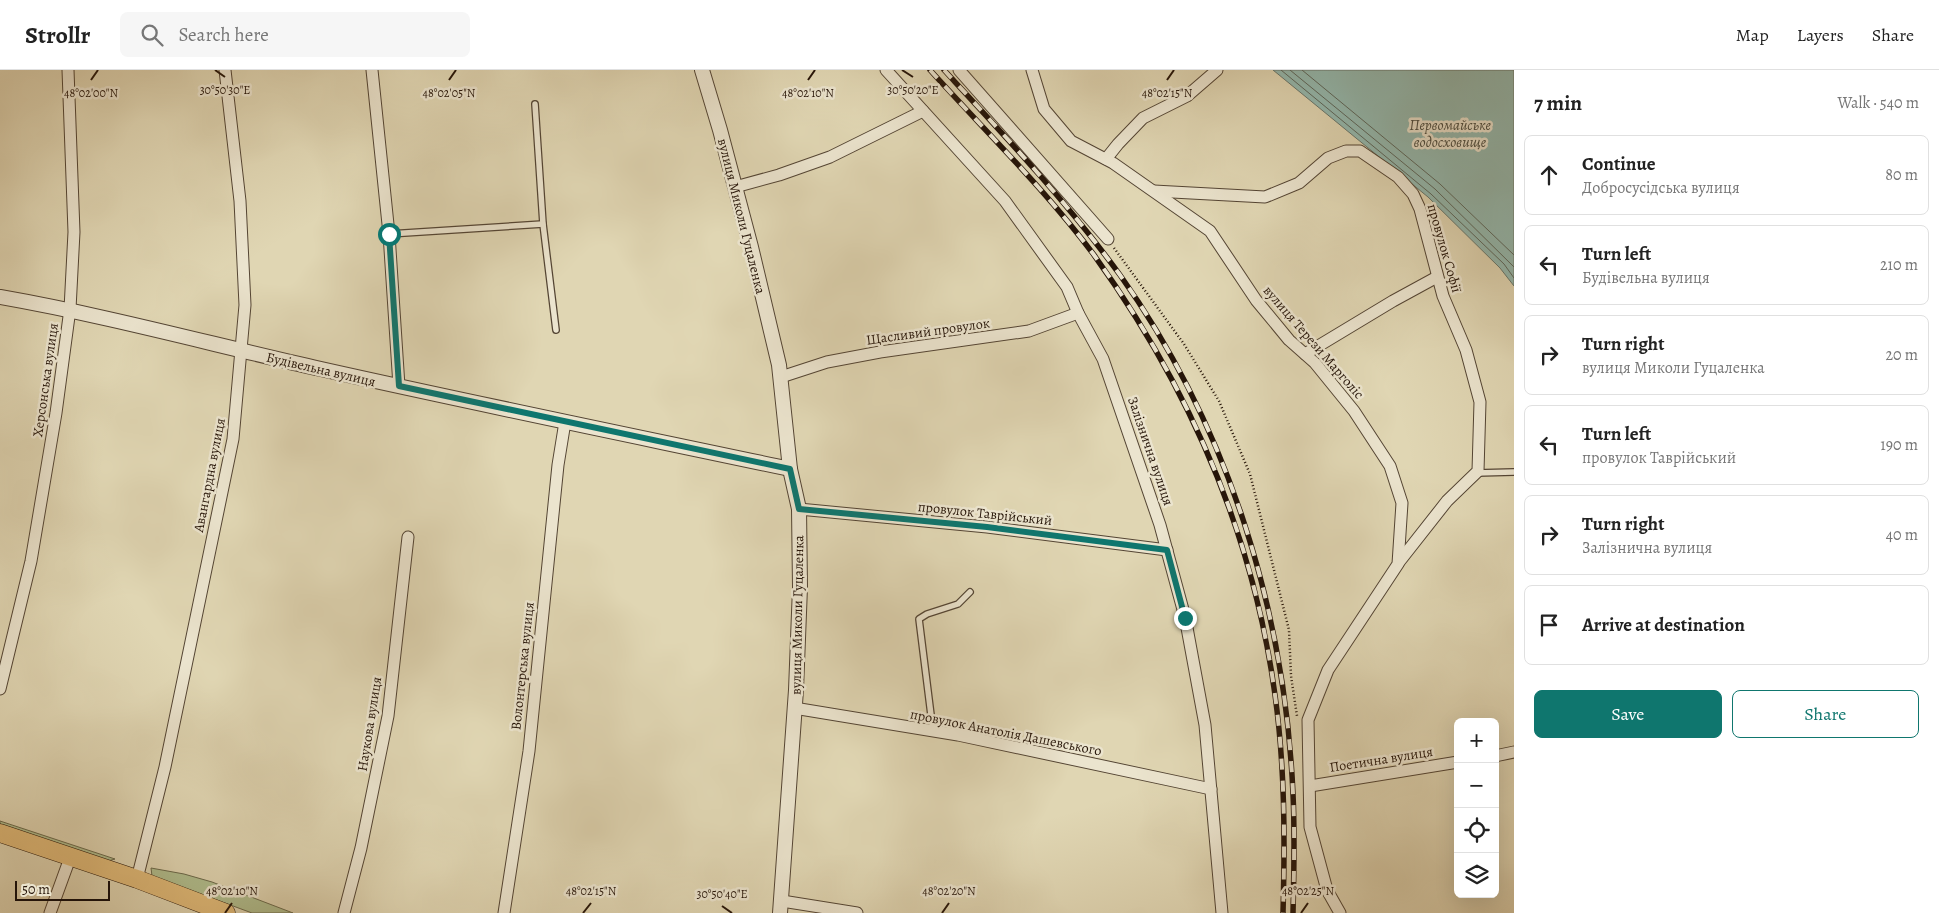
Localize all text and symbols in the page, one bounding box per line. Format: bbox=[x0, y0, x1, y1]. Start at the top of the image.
search box bbox=[120, 12, 470, 57]
text: Strollr bbox=[25, 19, 90, 51]
icon: search bbox=[138, 21, 166, 49]
text: Search here bbox=[178, 22, 269, 48]
text: Map bbox=[1736, 23, 1769, 47]
text: Layers bbox=[1797, 23, 1844, 47]
text: Share bbox=[1872, 23, 1914, 47]
text: 30°50'30"E bbox=[200, 82, 250, 98]
text: 30°50'20"E bbox=[887, 82, 939, 98]
text: 48°02'00"N bbox=[64, 85, 118, 101]
text: 48°02'05"N bbox=[423, 85, 476, 101]
text: 48°02'10"N bbox=[782, 85, 834, 101]
text: 48°02'15"N bbox=[1142, 85, 1193, 101]
text: 7 min bbox=[1534, 89, 1582, 117]
text: Walk · 540 m bbox=[1837, 92, 1919, 114]
water label: Первомайське водосховище bbox=[1409, 115, 1491, 152]
street label: вулиця Миколи Гуцаленка bbox=[713, 136, 770, 296]
text: Continue bbox=[1582, 151, 1656, 177]
icon: ahead bbox=[1535, 161, 1563, 189]
text: 80 m bbox=[1885, 164, 1918, 186]
text: Добросусідська вулиця bbox=[1582, 177, 1740, 199]
street label: провулок Софії bbox=[1423, 202, 1466, 295]
route start bbox=[378, 223, 401, 246]
text: Turn left bbox=[1582, 241, 1651, 267]
icon: left bbox=[1535, 251, 1563, 279]
text: 210 m bbox=[1880, 254, 1918, 276]
text: Будівельна вулиця bbox=[1582, 267, 1710, 289]
street label: вулиця Терези Марголіс bbox=[1259, 281, 1368, 403]
street label: Щасливий провулок bbox=[865, 313, 991, 350]
street label: Херсонська вулиця bbox=[28, 322, 63, 438]
text: Turn right bbox=[1582, 331, 1664, 357]
icon: right bbox=[1535, 341, 1563, 369]
text: 20 m bbox=[1885, 344, 1918, 366]
street label: Будівельна вулиця bbox=[264, 348, 378, 391]
text: вулиця Миколи Гуцаленка bbox=[1582, 357, 1765, 379]
street label: Залізнична вулиця bbox=[1123, 394, 1178, 508]
street label: Авангардна вулиця bbox=[189, 416, 230, 535]
text: Turn left bbox=[1582, 421, 1651, 447]
icon: left bbox=[1535, 431, 1563, 459]
text: 190 m bbox=[1880, 434, 1918, 456]
text: провулок Таврійський bbox=[1582, 447, 1736, 469]
street label: провулок Таврійський bbox=[917, 497, 1053, 530]
text: Turn right bbox=[1582, 511, 1664, 537]
icon: right bbox=[1535, 521, 1563, 549]
text: 40 m bbox=[1886, 524, 1918, 546]
street label: вулиця Миколи Гуцаленка bbox=[787, 534, 808, 695]
text: Залізнична вулиця bbox=[1582, 537, 1712, 559]
street label: Волонтерська вулиця bbox=[506, 601, 539, 731]
route end bbox=[1174, 607, 1197, 630]
icon: arrive bbox=[1535, 611, 1563, 639]
text: Arrive at destination bbox=[1582, 612, 1745, 638]
street label: Наукова вулиця bbox=[353, 675, 386, 773]
button: Save bbox=[1534, 690, 1722, 738]
button: Share bbox=[1732, 690, 1919, 738]
street label: провулок Анатолія Дашевського bbox=[908, 705, 1103, 760]
map controls bbox=[1454, 718, 1499, 898]
button: + bbox=[1454, 718, 1499, 763]
street label: Поетична вулиця bbox=[1328, 742, 1434, 777]
button: − bbox=[1454, 763, 1499, 808]
button: locate bbox=[1454, 808, 1499, 853]
button: layers bbox=[1454, 853, 1499, 898]
scale bar bbox=[15, 878, 110, 901]
text: 50 m bbox=[22, 880, 50, 899]
text: 48°02'10"N bbox=[206, 883, 258, 899]
text: 48°02'15"N bbox=[566, 883, 617, 899]
text: 48°02'20"N bbox=[922, 883, 976, 899]
text: 48°02'25"N bbox=[1282, 883, 1334, 899]
text: 30°50'40"E bbox=[696, 886, 748, 902]

